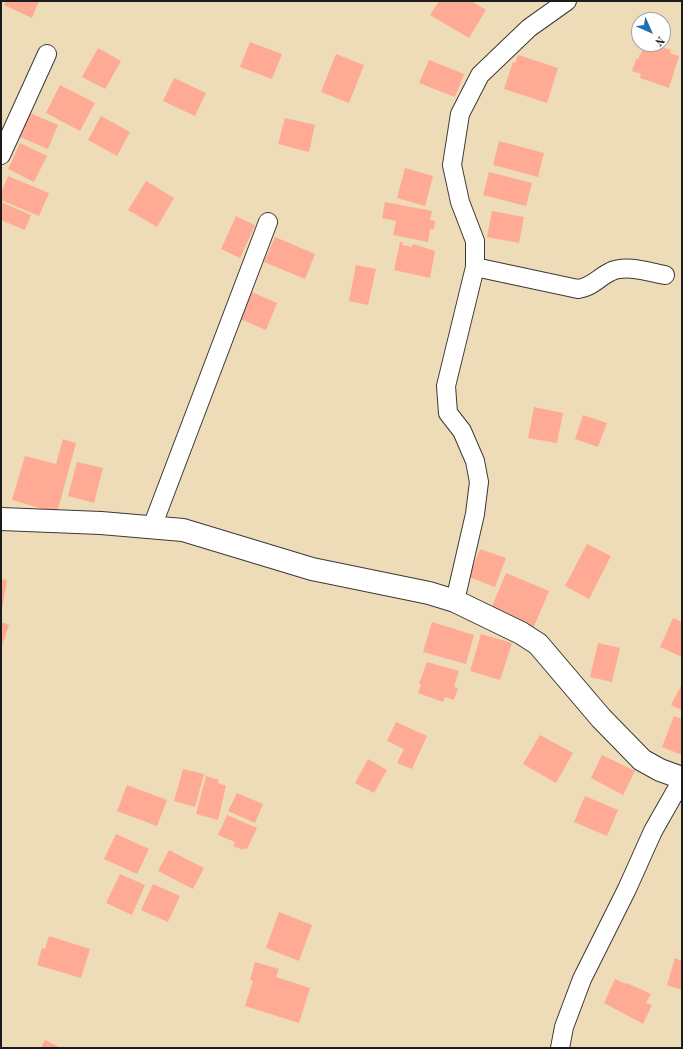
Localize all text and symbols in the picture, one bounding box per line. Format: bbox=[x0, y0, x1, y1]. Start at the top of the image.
north arrow bbox=[631, 12, 671, 52]
text: N bbox=[652, 33, 666, 47]

